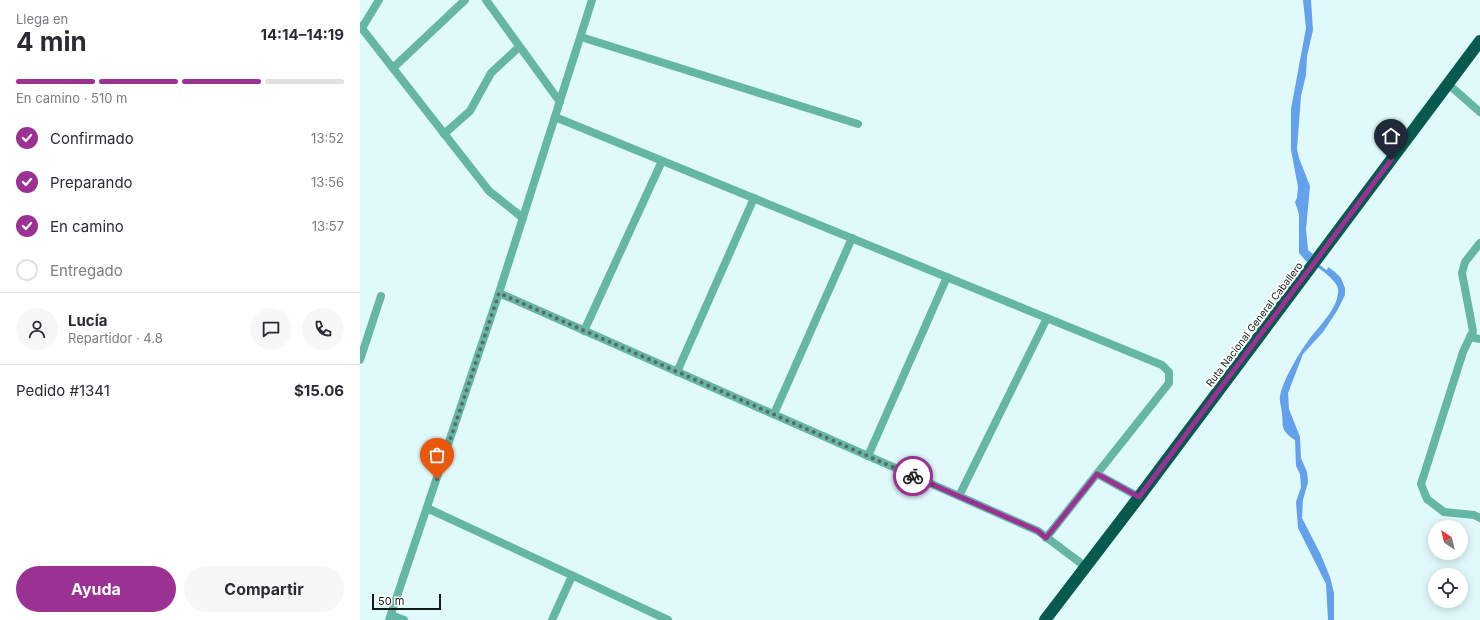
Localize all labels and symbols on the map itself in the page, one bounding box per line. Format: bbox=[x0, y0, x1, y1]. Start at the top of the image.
pin bbox=[1374, 119, 1408, 160]
street label: Ruta Nacional General Caballero bbox=[1203, 259, 1305, 389]
pin bbox=[420, 438, 454, 479]
courier bbox=[893, 456, 933, 496]
north arrow bbox=[1428, 520, 1468, 560]
scale bar bbox=[372, 592, 441, 611]

